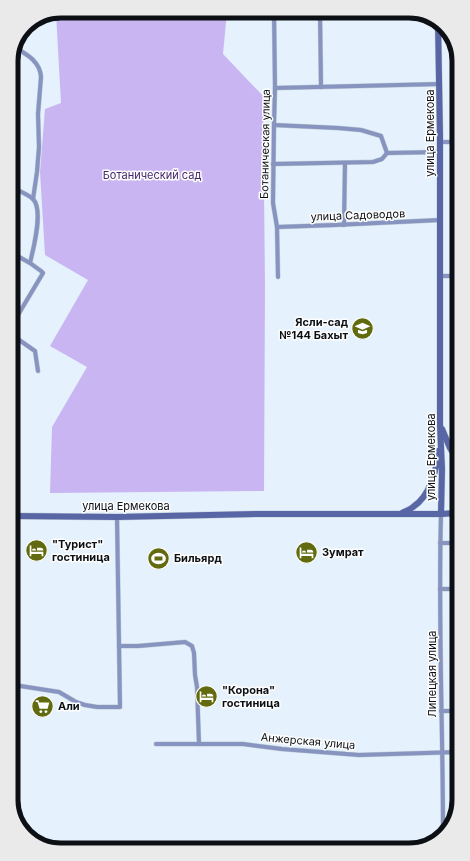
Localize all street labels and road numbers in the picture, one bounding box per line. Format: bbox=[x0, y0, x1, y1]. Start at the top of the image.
street label: Ботаническая улица bbox=[257, 89, 273, 199]
street label: улица Ермекова bbox=[423, 89, 437, 177]
street label: улица Садоводов bbox=[310, 206, 406, 224]
street label: улица Ермекова bbox=[424, 413, 438, 501]
street label: улица Ермекова bbox=[82, 499, 170, 513]
street label: Липецкая улица bbox=[425, 631, 439, 717]
street label: Анжерская улица bbox=[260, 730, 356, 752]

